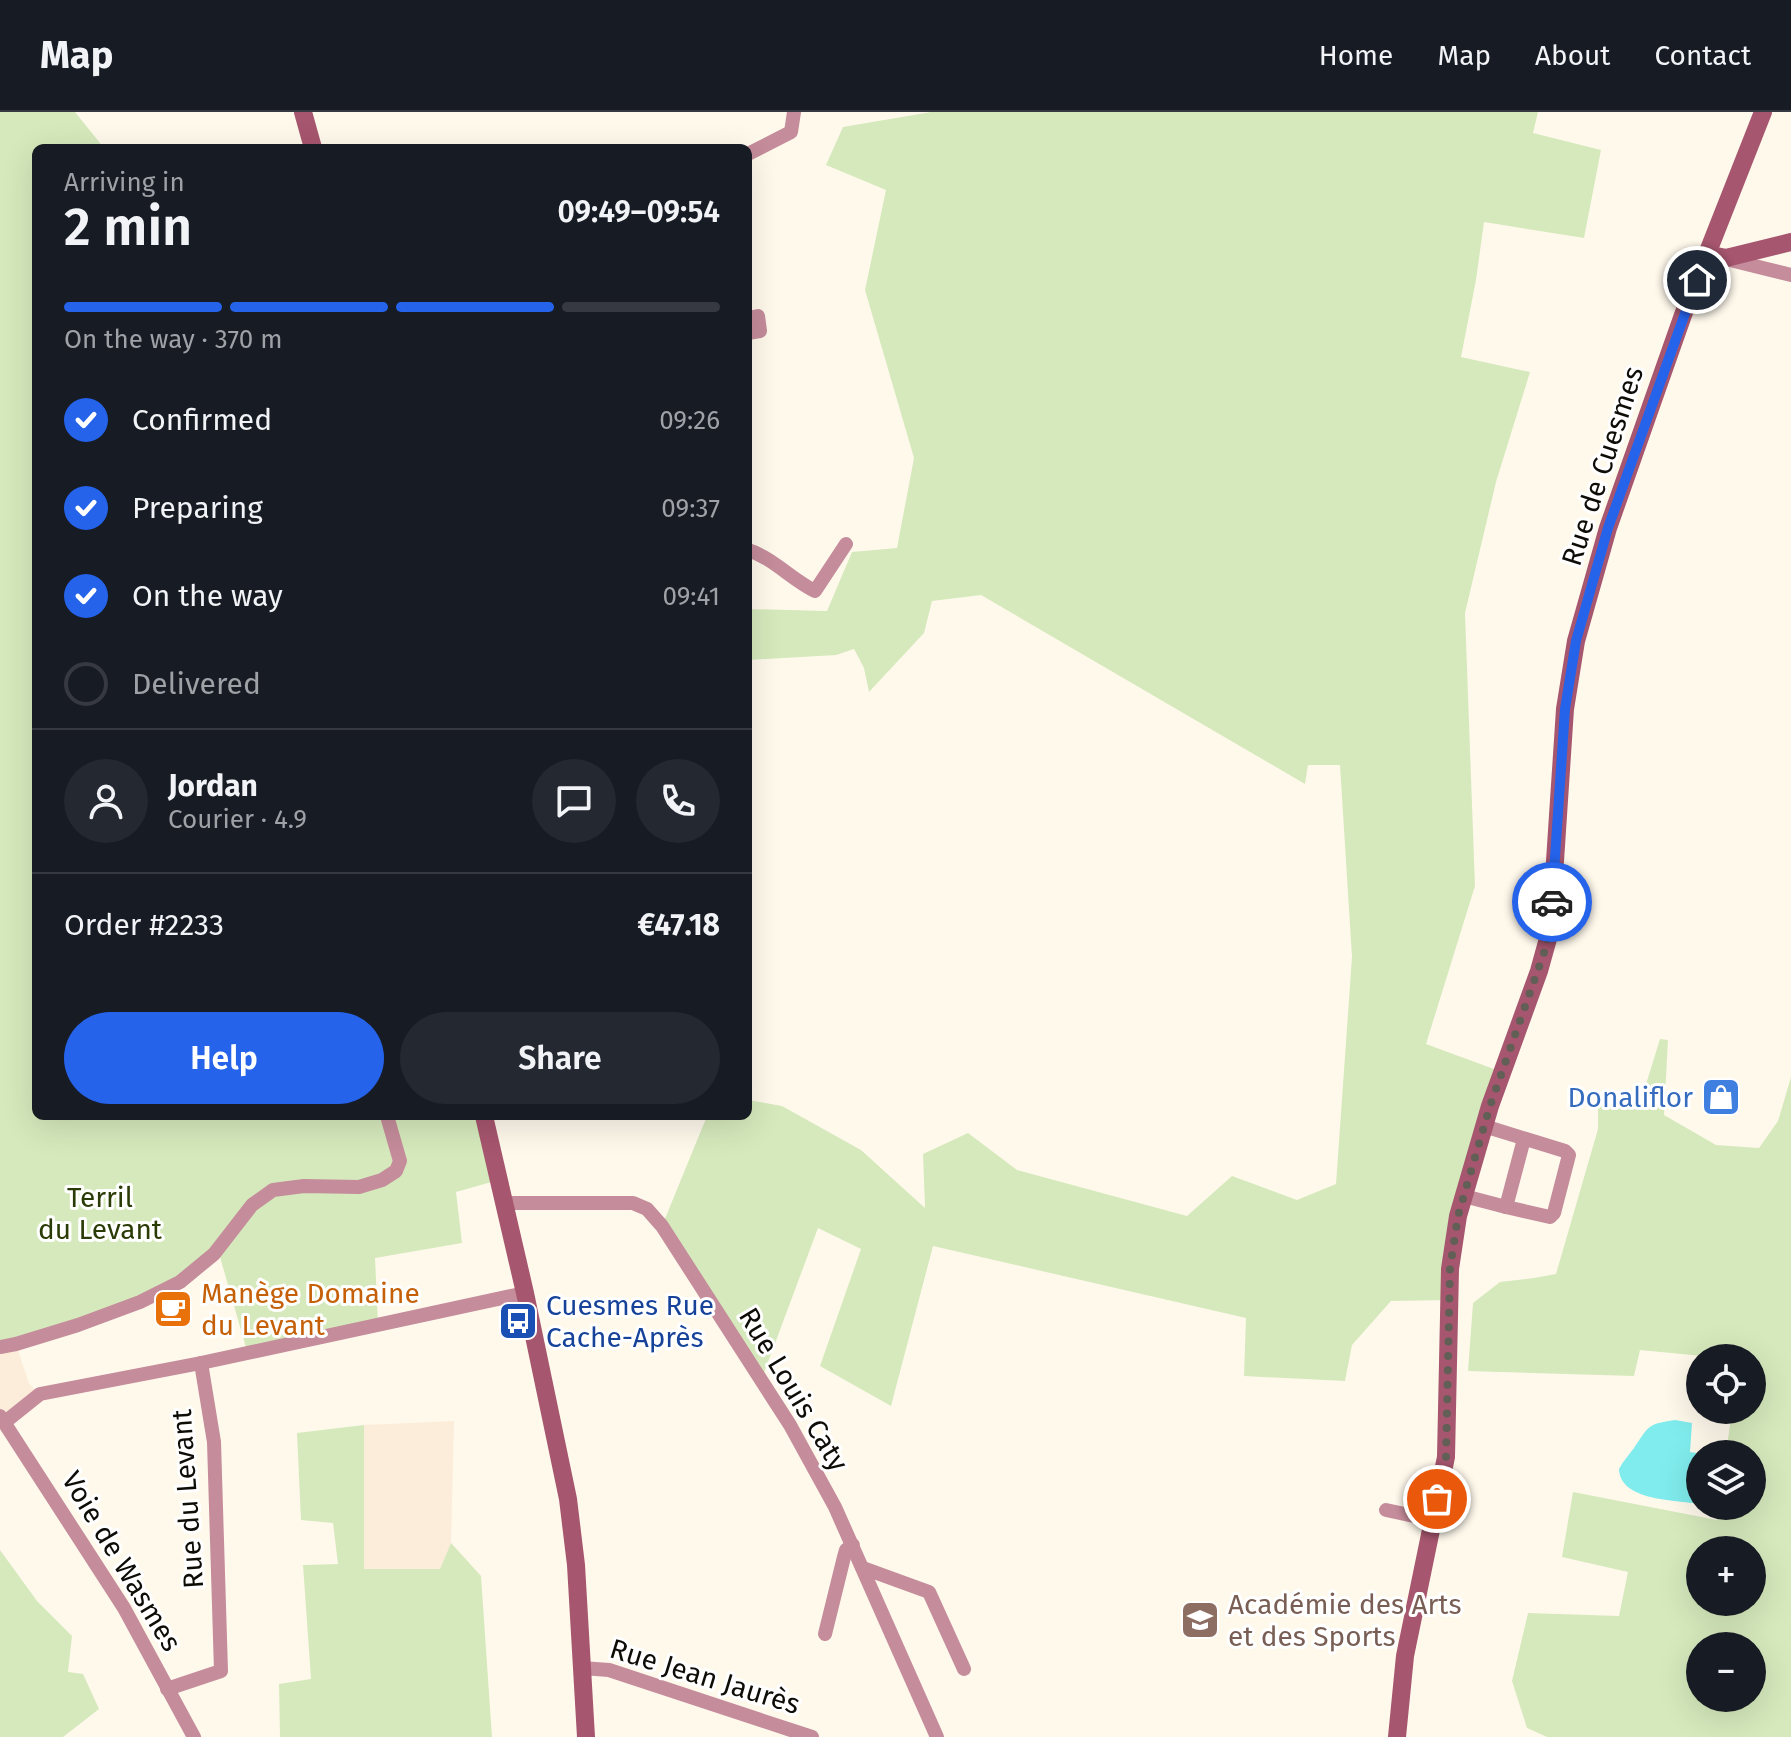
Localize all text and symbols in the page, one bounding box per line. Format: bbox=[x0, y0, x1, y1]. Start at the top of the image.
text: Map bbox=[40, 32, 113, 78]
text: Home bbox=[1319, 39, 1393, 72]
text: Map bbox=[1437, 39, 1491, 72]
text: About bbox=[1535, 39, 1610, 72]
text: Contact bbox=[1654, 39, 1751, 72]
text: Arriving in bbox=[64, 167, 185, 198]
text: 09:49–09:54 bbox=[557, 194, 720, 230]
text: 2 min bbox=[64, 196, 192, 259]
pin bbox=[1663, 246, 1731, 314]
icon: home bbox=[1675, 258, 1719, 302]
text: On the way · 370 m bbox=[64, 324, 282, 355]
street label: Rue de Cuesmes bbox=[1555, 362, 1650, 570]
icon: check bbox=[64, 398, 108, 442]
text: Confirmed bbox=[132, 402, 272, 438]
text: 09:26 bbox=[659, 405, 720, 436]
icon: check bbox=[64, 486, 108, 530]
text: Preparing bbox=[132, 490, 263, 526]
text: 09:37 bbox=[661, 493, 720, 524]
icon: check bbox=[64, 574, 108, 618]
text: On the way bbox=[132, 578, 283, 614]
text: 09:41 bbox=[662, 581, 720, 612]
text: Delivered bbox=[132, 666, 261, 702]
button: person bbox=[64, 759, 148, 843]
button: chat bbox=[532, 759, 616, 843]
button: phone bbox=[636, 759, 720, 843]
text: Jordan bbox=[168, 768, 258, 804]
text: Courier · 4.9 bbox=[168, 804, 307, 835]
courier bbox=[1512, 862, 1592, 942]
icon: car bbox=[1530, 880, 1574, 924]
text: Order #2233 bbox=[64, 907, 224, 943]
text: €47.18 bbox=[638, 907, 720, 943]
button: Help bbox=[64, 1012, 384, 1104]
button: Share bbox=[400, 1012, 720, 1104]
shop icon: Donaliflor bbox=[1700, 1076, 1742, 1118]
place label: Donaliflor bbox=[1568, 1081, 1693, 1114]
park label: Terril du Levant bbox=[38, 1181, 163, 1246]
place label: Manège Domaine du Levant bbox=[201, 1277, 420, 1342]
cafe icon: Manège Domaine du Levant bbox=[152, 1288, 194, 1330]
place label: Cuesmes Rue Cache-Après bbox=[546, 1289, 714, 1354]
bus stop icon: Cuesmes Rue Cache-Après bbox=[497, 1300, 539, 1342]
street label: Rue Louis Caty bbox=[732, 1302, 855, 1477]
map controls bbox=[1686, 1344, 1766, 1712]
button: locate bbox=[1686, 1344, 1766, 1424]
street label: Rue du Levant bbox=[165, 1407, 210, 1590]
button: layers bbox=[1686, 1440, 1766, 1520]
street label: Voie de Wasmes bbox=[55, 1465, 188, 1657]
pin bbox=[1403, 1465, 1471, 1533]
icon: bag bbox=[1415, 1477, 1459, 1521]
button: + bbox=[1686, 1536, 1766, 1616]
place label: Académie des Arts et des Sports bbox=[1228, 1588, 1462, 1653]
school or university icon: Académie des Arts et des Sports bbox=[1179, 1599, 1221, 1641]
street label: Rue Jean Jaurès bbox=[606, 1632, 804, 1721]
button: − bbox=[1686, 1632, 1766, 1712]

